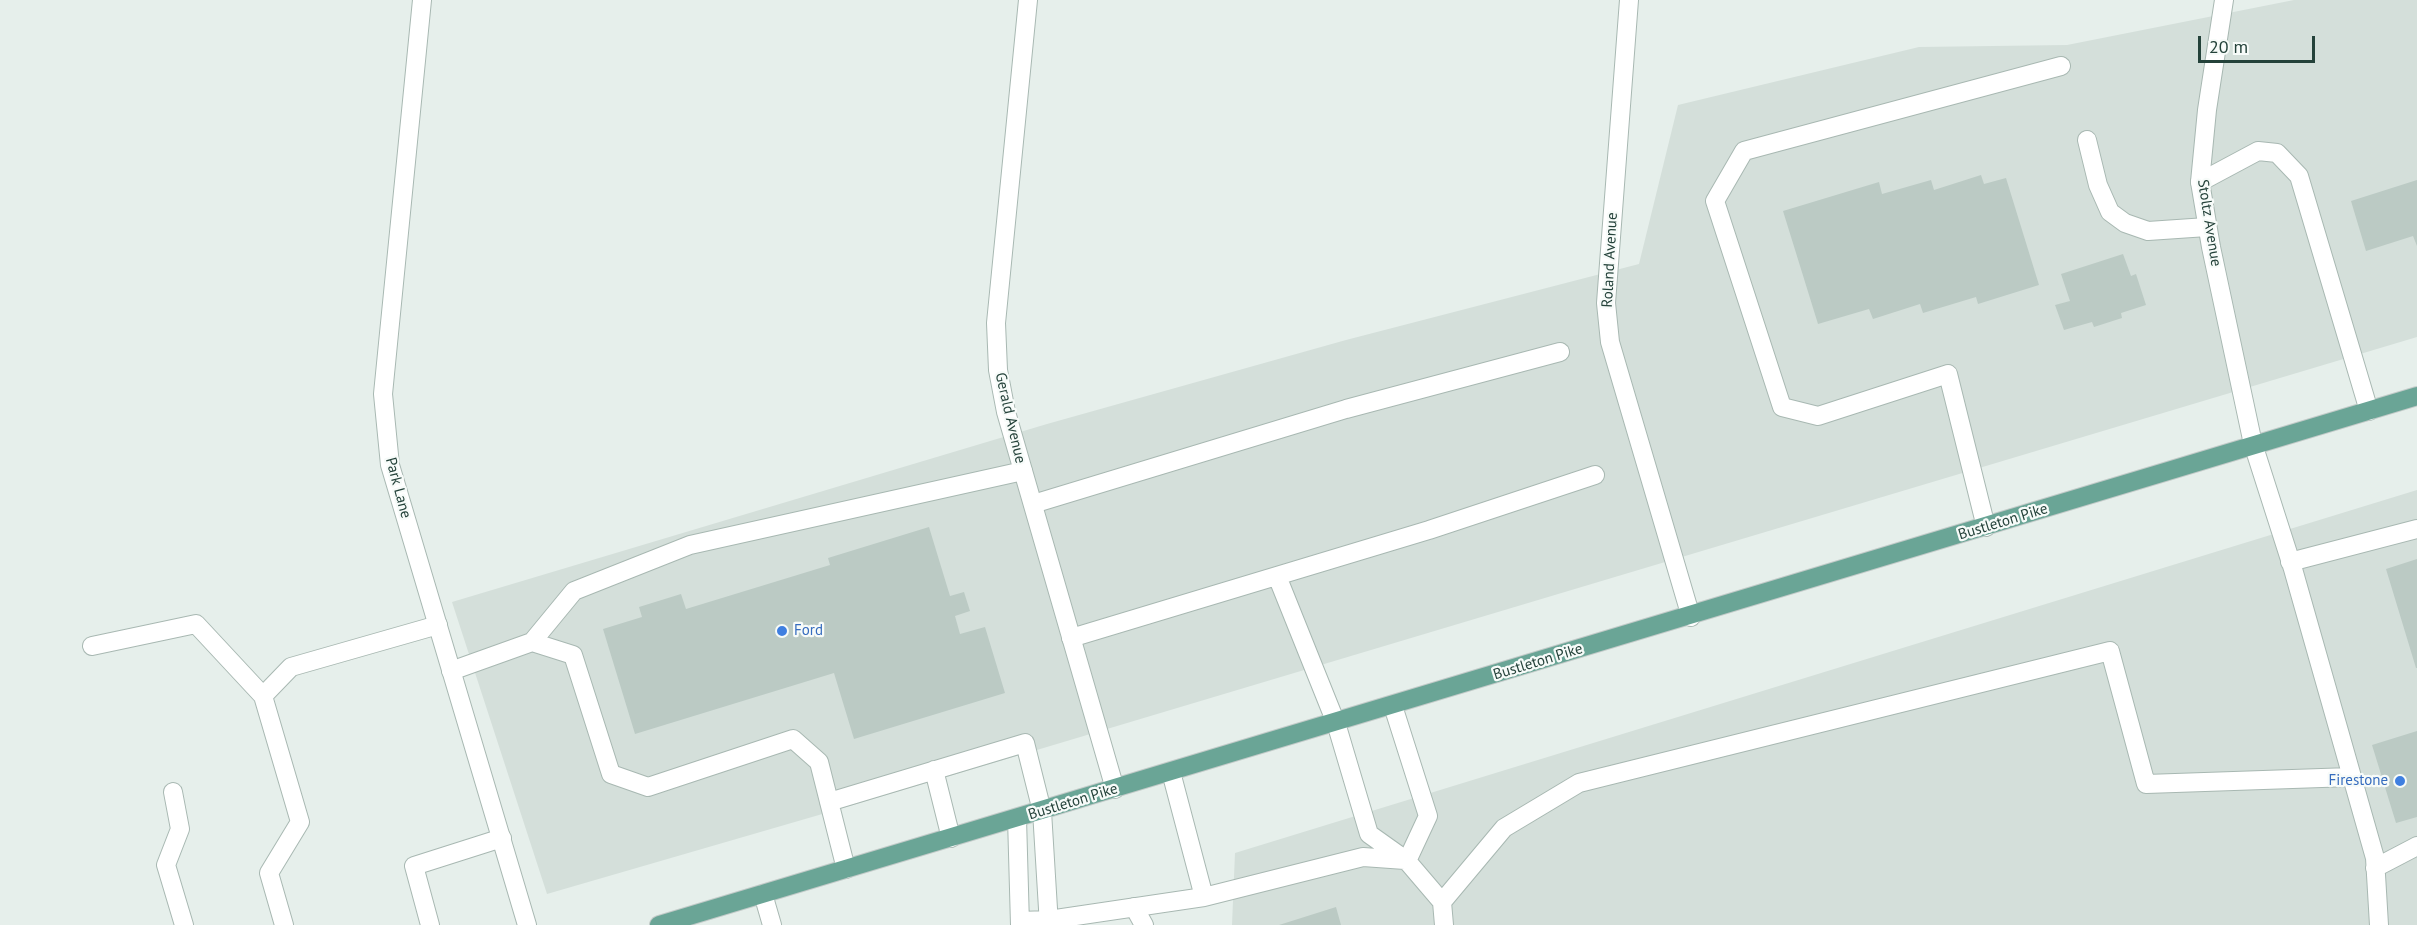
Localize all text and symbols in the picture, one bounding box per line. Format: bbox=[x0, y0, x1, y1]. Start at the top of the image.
scale bar bbox=[2201, 24, 2318, 62]
text: 20 m bbox=[2209, 35, 2248, 58]
street label: Stoltz Avenue bbox=[2193, 178, 2225, 268]
street label: Roland Avenue bbox=[1599, 212, 1621, 308]
street label: Gerald Avenue bbox=[991, 371, 1029, 465]
street label: Park Lane bbox=[381, 456, 415, 520]
street label: Bustleton Pike bbox=[1956, 500, 2050, 544]
place label: Ford bbox=[794, 622, 823, 640]
marker: Ford bbox=[775, 624, 789, 638]
street label: Bustleton Pike bbox=[1491, 640, 1585, 684]
place label: Firestone bbox=[2328, 772, 2388, 790]
marker: Firestone bbox=[2393, 774, 2407, 788]
street label: Bustleton Pike bbox=[1026, 780, 1120, 824]

